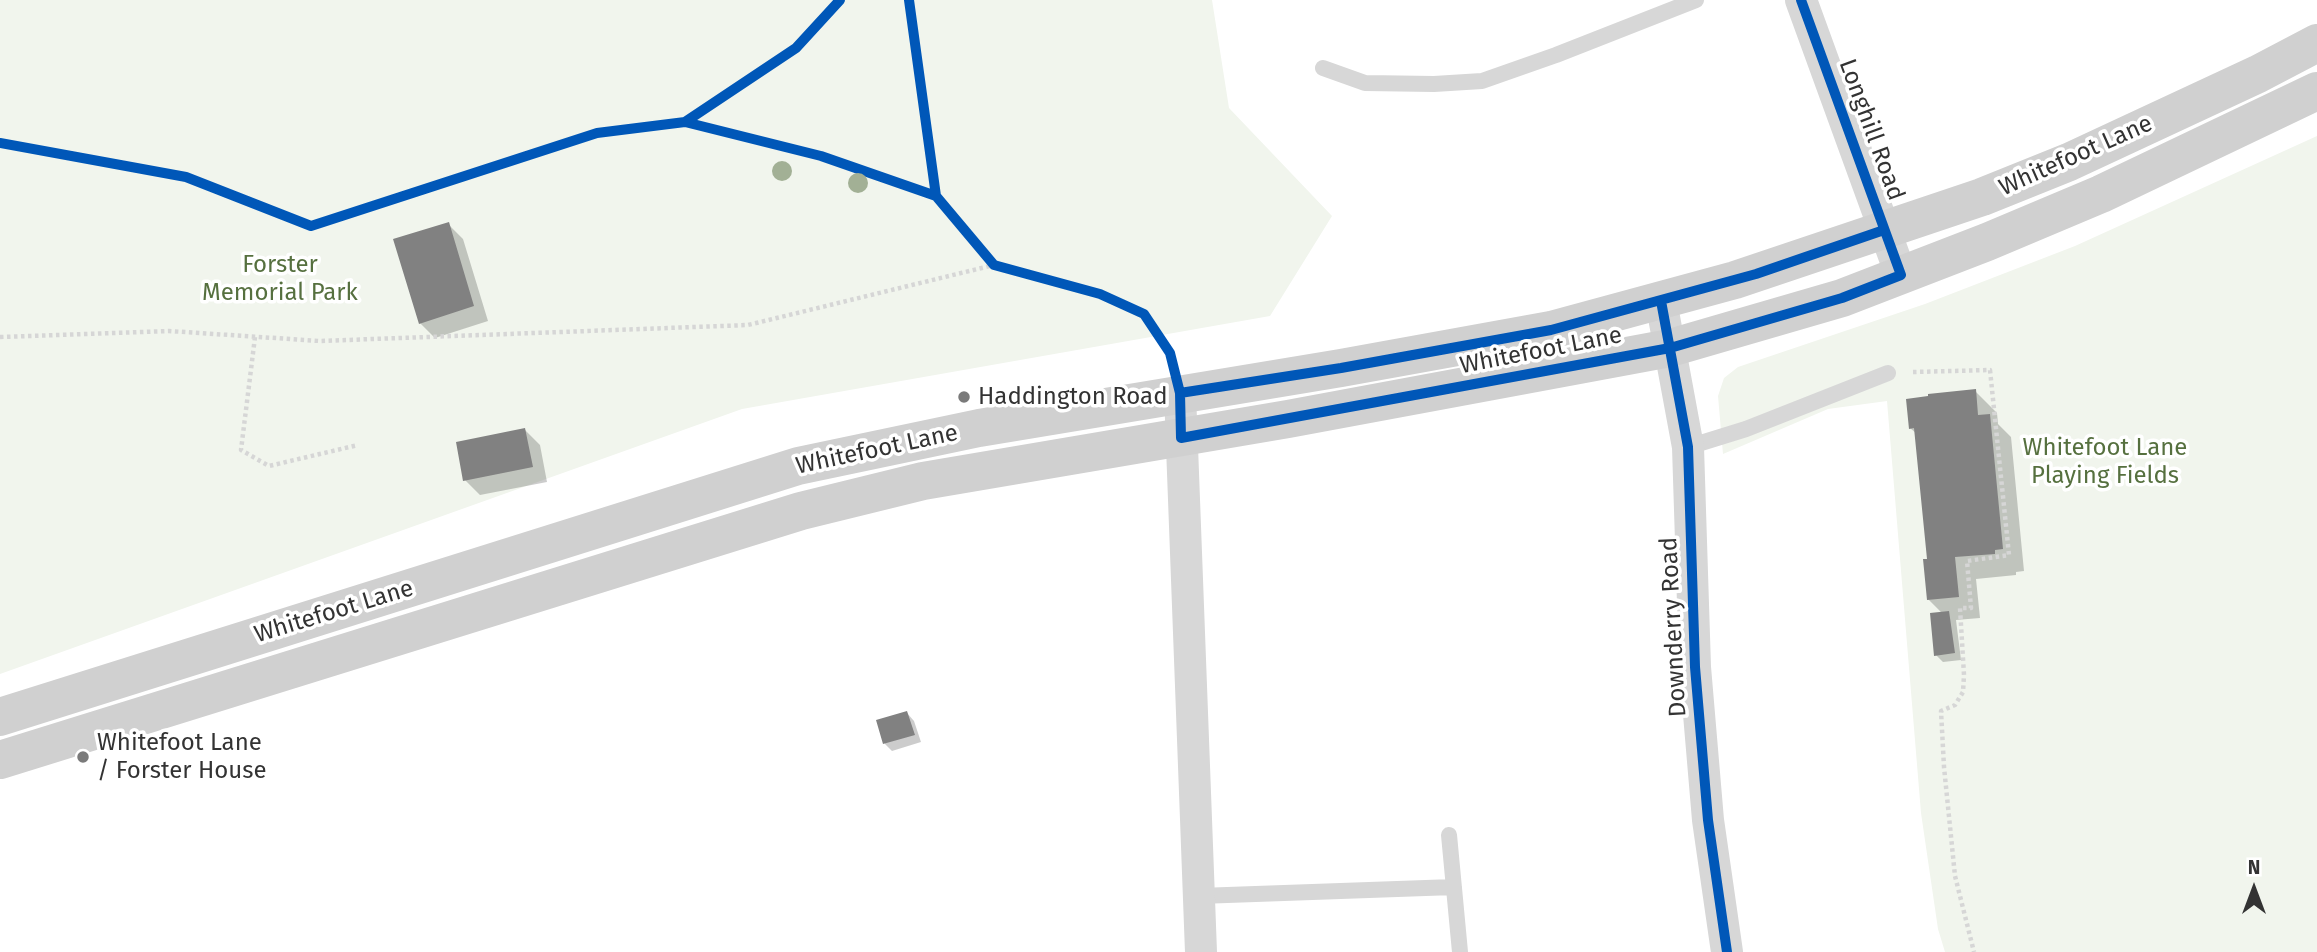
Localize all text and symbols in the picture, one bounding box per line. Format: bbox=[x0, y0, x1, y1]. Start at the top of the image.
street label: Longhill Road bbox=[1832, 55, 1910, 205]
street label: Whitefoot Lane bbox=[1995, 109, 2157, 203]
park label: Forster Memorial Park bbox=[202, 251, 358, 307]
street label: Whitefoot Lane bbox=[1457, 321, 1625, 381]
place label: Haddington Road bbox=[978, 383, 1167, 411]
marker: Haddington Road bbox=[956, 389, 972, 405]
street label: Whitefoot Lane bbox=[793, 419, 961, 481]
park label: Whitefoot Lane Playing Fields bbox=[2023, 434, 2187, 490]
street label: Downderry Road bbox=[1655, 536, 1693, 718]
street label: Whitefoot Lane bbox=[251, 574, 417, 650]
place label: Whitefoot Lane / Forster House bbox=[97, 729, 267, 785]
marker: Whitefoot Lane / Forster House bbox=[75, 749, 91, 765]
north arrow bbox=[2219, 854, 2289, 924]
text: N bbox=[2248, 856, 2260, 879]

